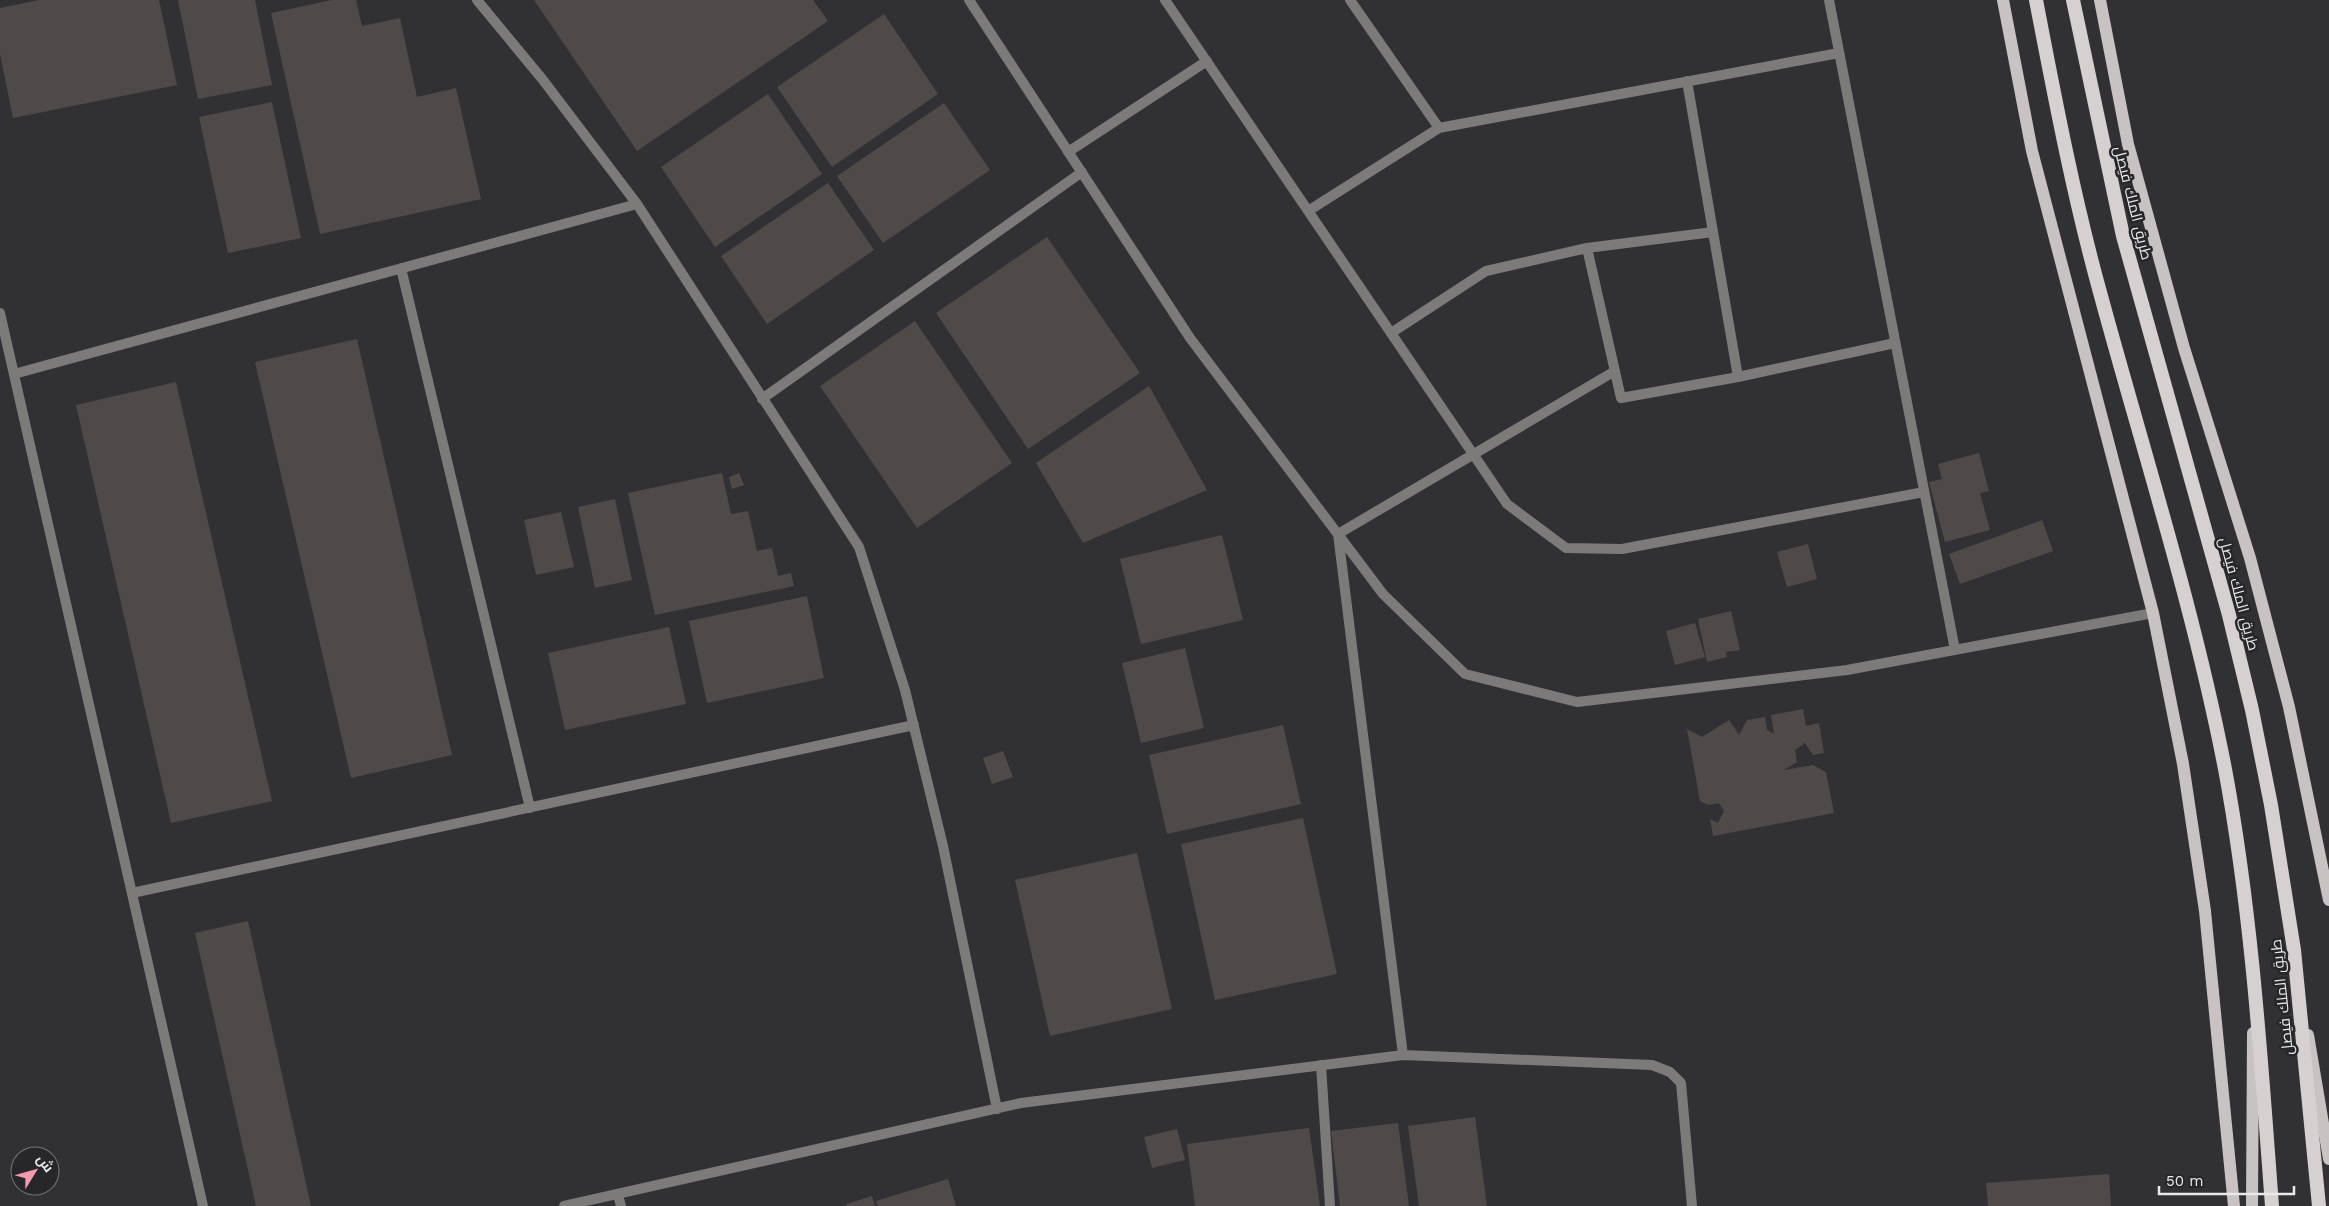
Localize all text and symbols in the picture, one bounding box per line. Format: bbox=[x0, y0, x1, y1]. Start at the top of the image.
street label: طريق الملك فيصل bbox=[2109, 144, 2156, 262]
street label: طريق الملك فيصل bbox=[2214, 535, 2263, 653]
street label: طريق الملك فيصل bbox=[2267, 938, 2298, 1056]
north arrow bbox=[10, 1146, 60, 1196]
text: ش bbox=[33, 1151, 57, 1176]
scale bar bbox=[2159, 1164, 2294, 1196]
text: 50 m bbox=[2166, 1172, 2203, 1190]

